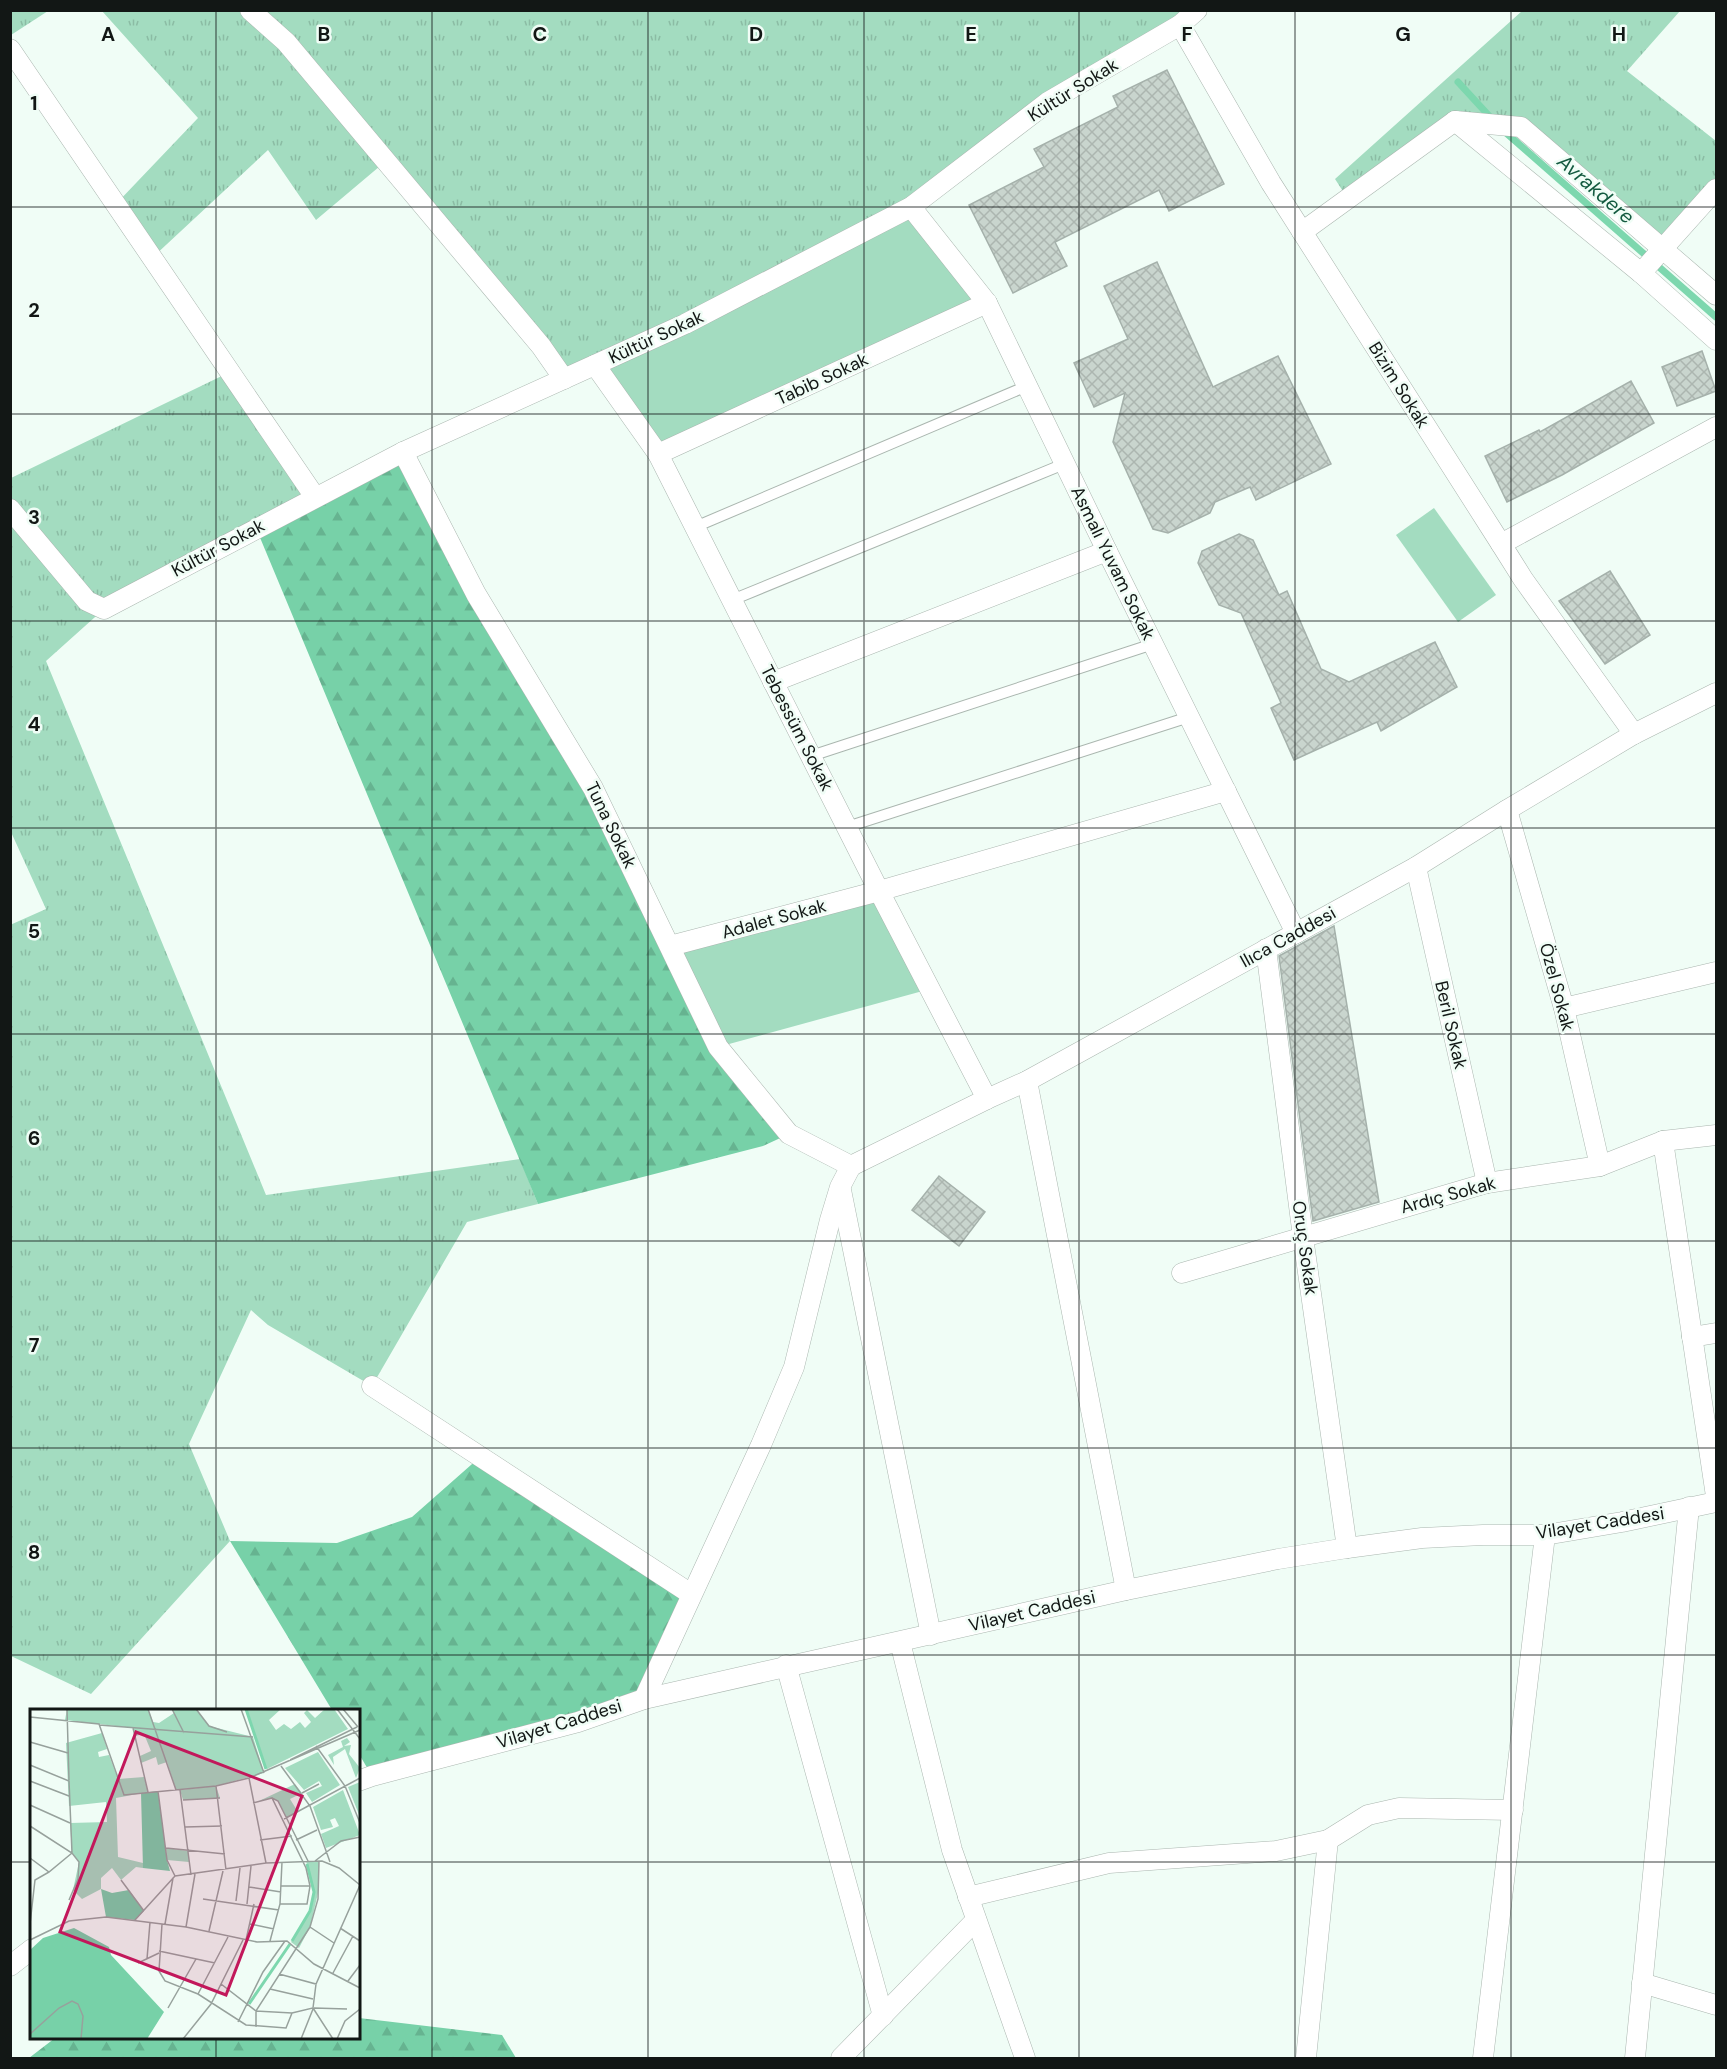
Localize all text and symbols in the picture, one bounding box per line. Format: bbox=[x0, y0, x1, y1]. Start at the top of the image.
text: A bbox=[101, 21, 115, 47]
text: B bbox=[318, 21, 330, 47]
text: C bbox=[533, 21, 547, 47]
text: D bbox=[749, 21, 763, 47]
text: E bbox=[965, 21, 977, 47]
text: F bbox=[1181, 21, 1193, 47]
text: G bbox=[1395, 21, 1411, 47]
text: H bbox=[1612, 21, 1626, 47]
street label: Kültür Sokak bbox=[1023, 53, 1123, 127]
text: 1 bbox=[30, 90, 38, 116]
water label: Avrakdere bbox=[1551, 148, 1640, 230]
text: 2 bbox=[28, 297, 40, 323]
street label: Kültür Sokak bbox=[605, 304, 707, 370]
street label: Bizim Sokak bbox=[1363, 337, 1435, 433]
street label: Tabib Sokak bbox=[772, 347, 872, 411]
street label: Asmalı Yuvam Sokak bbox=[1065, 482, 1161, 644]
text: 3 bbox=[28, 504, 40, 530]
street label: Kültür Sokak bbox=[167, 513, 269, 583]
street label: Tebessüm Sokak bbox=[755, 661, 839, 795]
text: 4 bbox=[28, 711, 41, 737]
street label: Tuna Sokak bbox=[580, 778, 642, 872]
street label: Adalet Sokak bbox=[719, 894, 829, 944]
street label: Ilıca Caddesi bbox=[1236, 901, 1340, 973]
text: 5 bbox=[28, 918, 40, 944]
street label: Özel Sokak bbox=[1534, 940, 1580, 1034]
street label: Beril Sokak bbox=[1429, 979, 1473, 1071]
text: 6 bbox=[28, 1125, 40, 1151]
street label: Ardıç Sokak bbox=[1398, 1171, 1498, 1219]
street label: Oruç Sokak bbox=[1287, 1199, 1323, 1297]
text: 7 bbox=[29, 1332, 40, 1358]
street label: Vilayet Caddesi bbox=[1534, 1501, 1666, 1545]
text: 8 bbox=[28, 1539, 40, 1565]
street label: Vilayet Caddesi bbox=[966, 1585, 1098, 1637]
street label: Vilayet Caddesi bbox=[493, 1694, 625, 1754]
inset map bbox=[30, 1709, 360, 2039]

